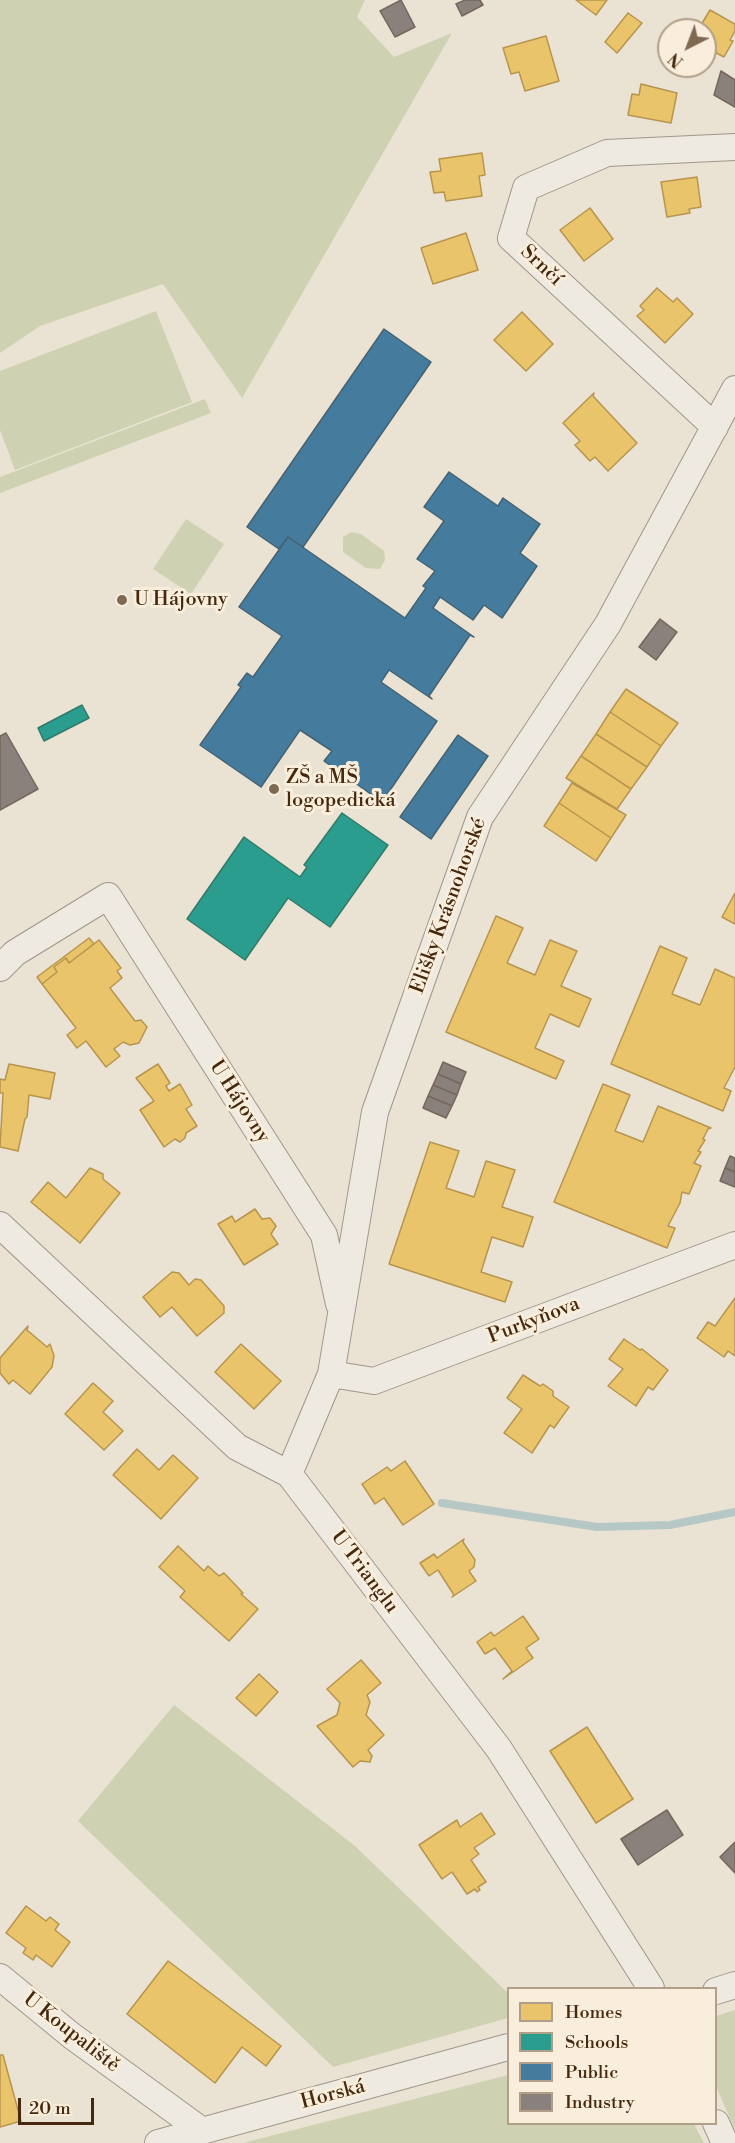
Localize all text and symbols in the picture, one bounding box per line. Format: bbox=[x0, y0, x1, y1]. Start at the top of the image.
north arrow bbox=[657, 18, 717, 78]
text: N bbox=[665, 48, 688, 72]
street label: Srnčí bbox=[515, 240, 567, 292]
place label: U Hájovny bbox=[134, 588, 228, 612]
marker: U Hájovny bbox=[115, 593, 129, 607]
place label: ZŠ a MŠ logopedická bbox=[286, 766, 396, 813]
marker: ZŠ a MŠ logopedická bbox=[267, 782, 281, 796]
street label: Elišky Krásnohorské bbox=[406, 815, 492, 997]
street label: U Hájovny bbox=[203, 1056, 275, 1148]
street label: Purkyňova bbox=[485, 1293, 583, 1349]
street label: U Trianglu bbox=[325, 1526, 403, 1618]
legend bbox=[507, 1987, 717, 2125]
street label: U Koupaliště bbox=[18, 1988, 124, 2078]
text: Homes bbox=[565, 2001, 622, 2024]
text: Schools bbox=[565, 2031, 628, 2054]
text: Public bbox=[565, 2061, 618, 2084]
street label: Horská bbox=[298, 2075, 368, 2115]
scale bar bbox=[21, 2086, 98, 2124]
text: Industry bbox=[565, 2091, 635, 2114]
text: 20 m bbox=[29, 2097, 71, 2120]

